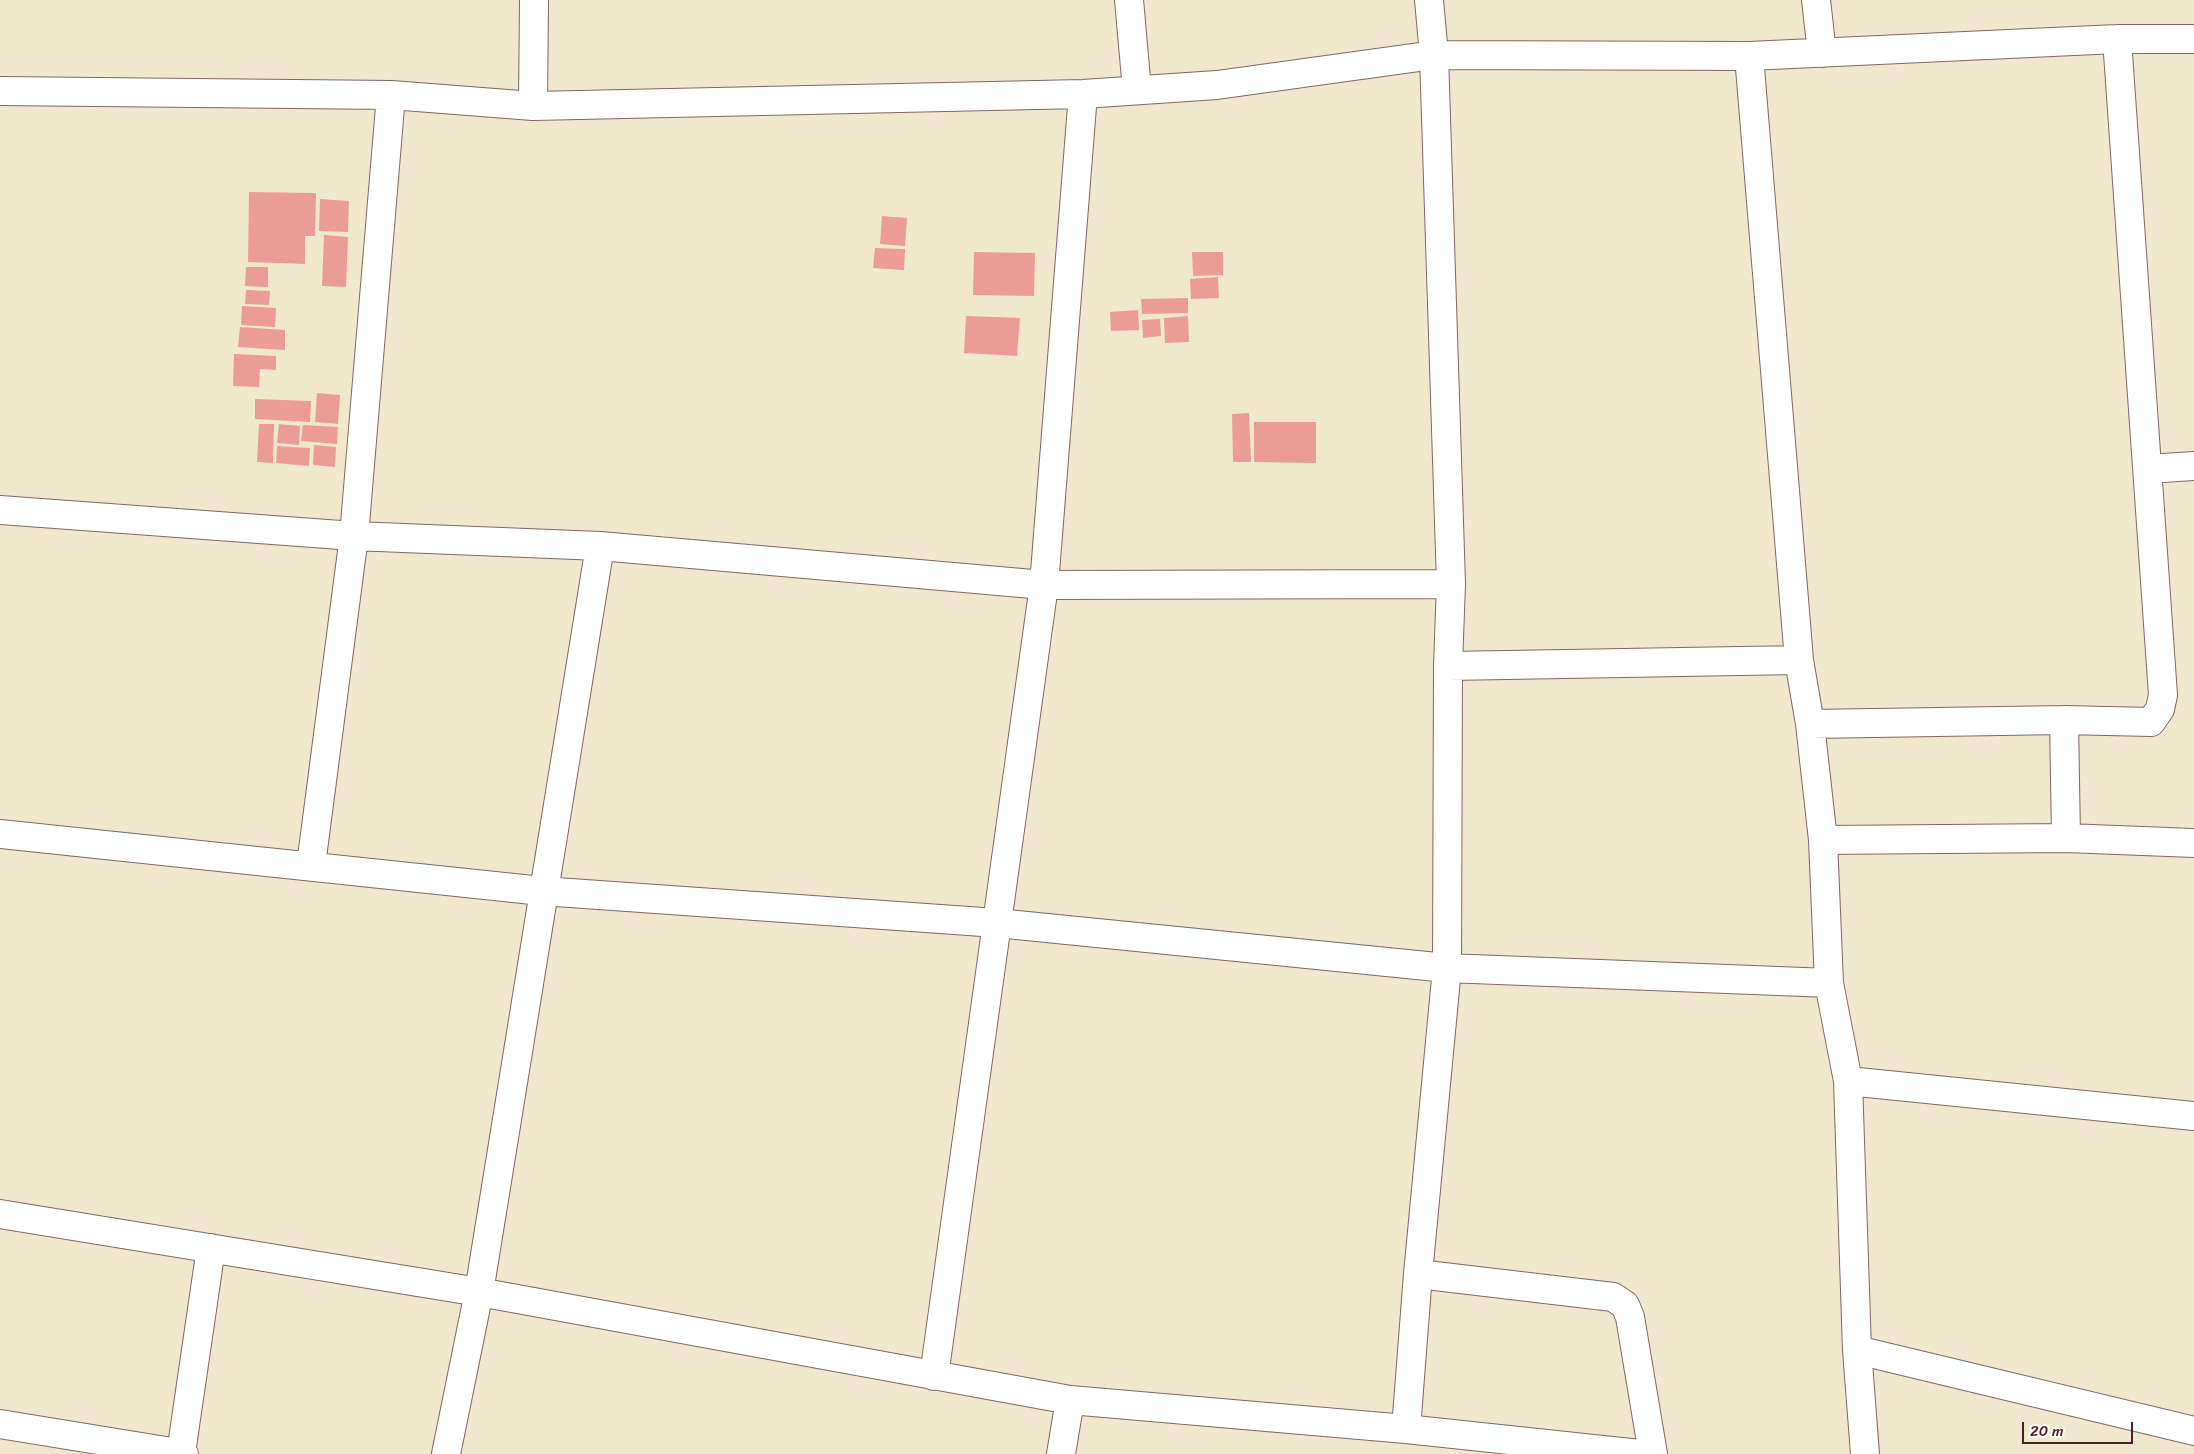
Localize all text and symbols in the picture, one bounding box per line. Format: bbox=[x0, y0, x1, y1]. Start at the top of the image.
scale bar bbox=[2024, 1412, 2135, 1444]
text: 20 m bbox=[2030, 1418, 2064, 1444]

